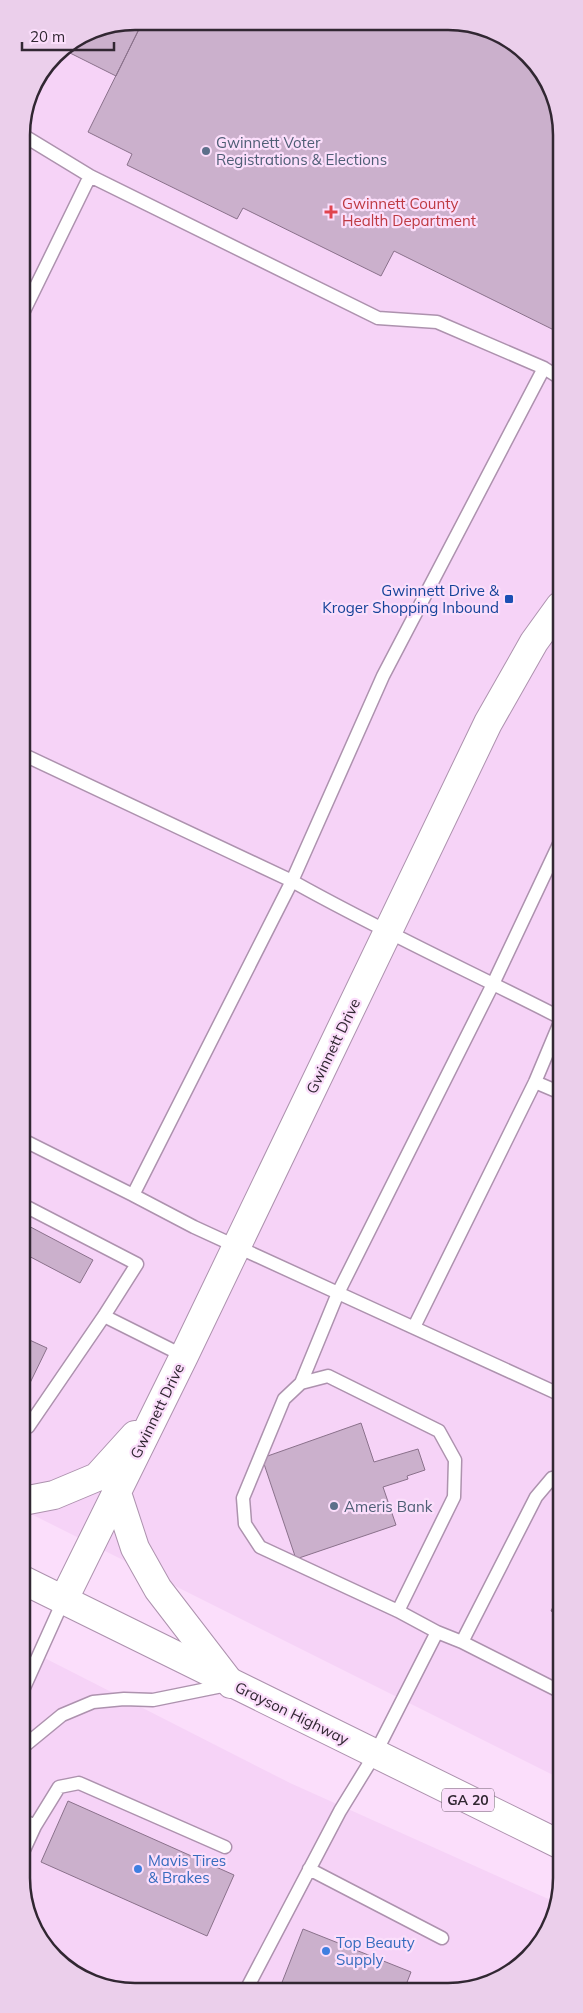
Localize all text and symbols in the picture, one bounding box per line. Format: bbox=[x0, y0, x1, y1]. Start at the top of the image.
scale bar bbox=[22, 20, 115, 52]
text: 20 m bbox=[30, 27, 65, 46]
place label: Gwinnett Voter Registrations & Elections bbox=[216, 133, 387, 169]
marker: Gwinnett Voter Registrations & Elections bbox=[200, 145, 212, 157]
place label: Gwinnett County Health Department bbox=[342, 194, 476, 230]
marker: Gwinnett County Health Department bbox=[324, 205, 338, 219]
place label: Gwinnett Drive & Kroger Shopping Inbound bbox=[322, 581, 500, 617]
marker: Gwinnett Drive & Kroger Shopping Inbound bbox=[503, 593, 515, 605]
street label: Gwinnett Drive bbox=[302, 995, 364, 1097]
street label: Gwinnett Drive bbox=[126, 1360, 188, 1462]
place label: Ameris Bank bbox=[344, 1497, 433, 1516]
marker: Ameris Bank bbox=[328, 1500, 340, 1512]
street label: Grayson Highway bbox=[232, 1677, 352, 1749]
road number: GA 20 bbox=[442, 1788, 494, 1812]
place label: Mavis Tires & Brakes bbox=[148, 1851, 226, 1887]
marker: Mavis Tires & Brakes bbox=[132, 1863, 144, 1875]
place label: Top Beauty Supply bbox=[336, 1933, 415, 1969]
marker: Top Beauty Supply bbox=[320, 1945, 332, 1957]

